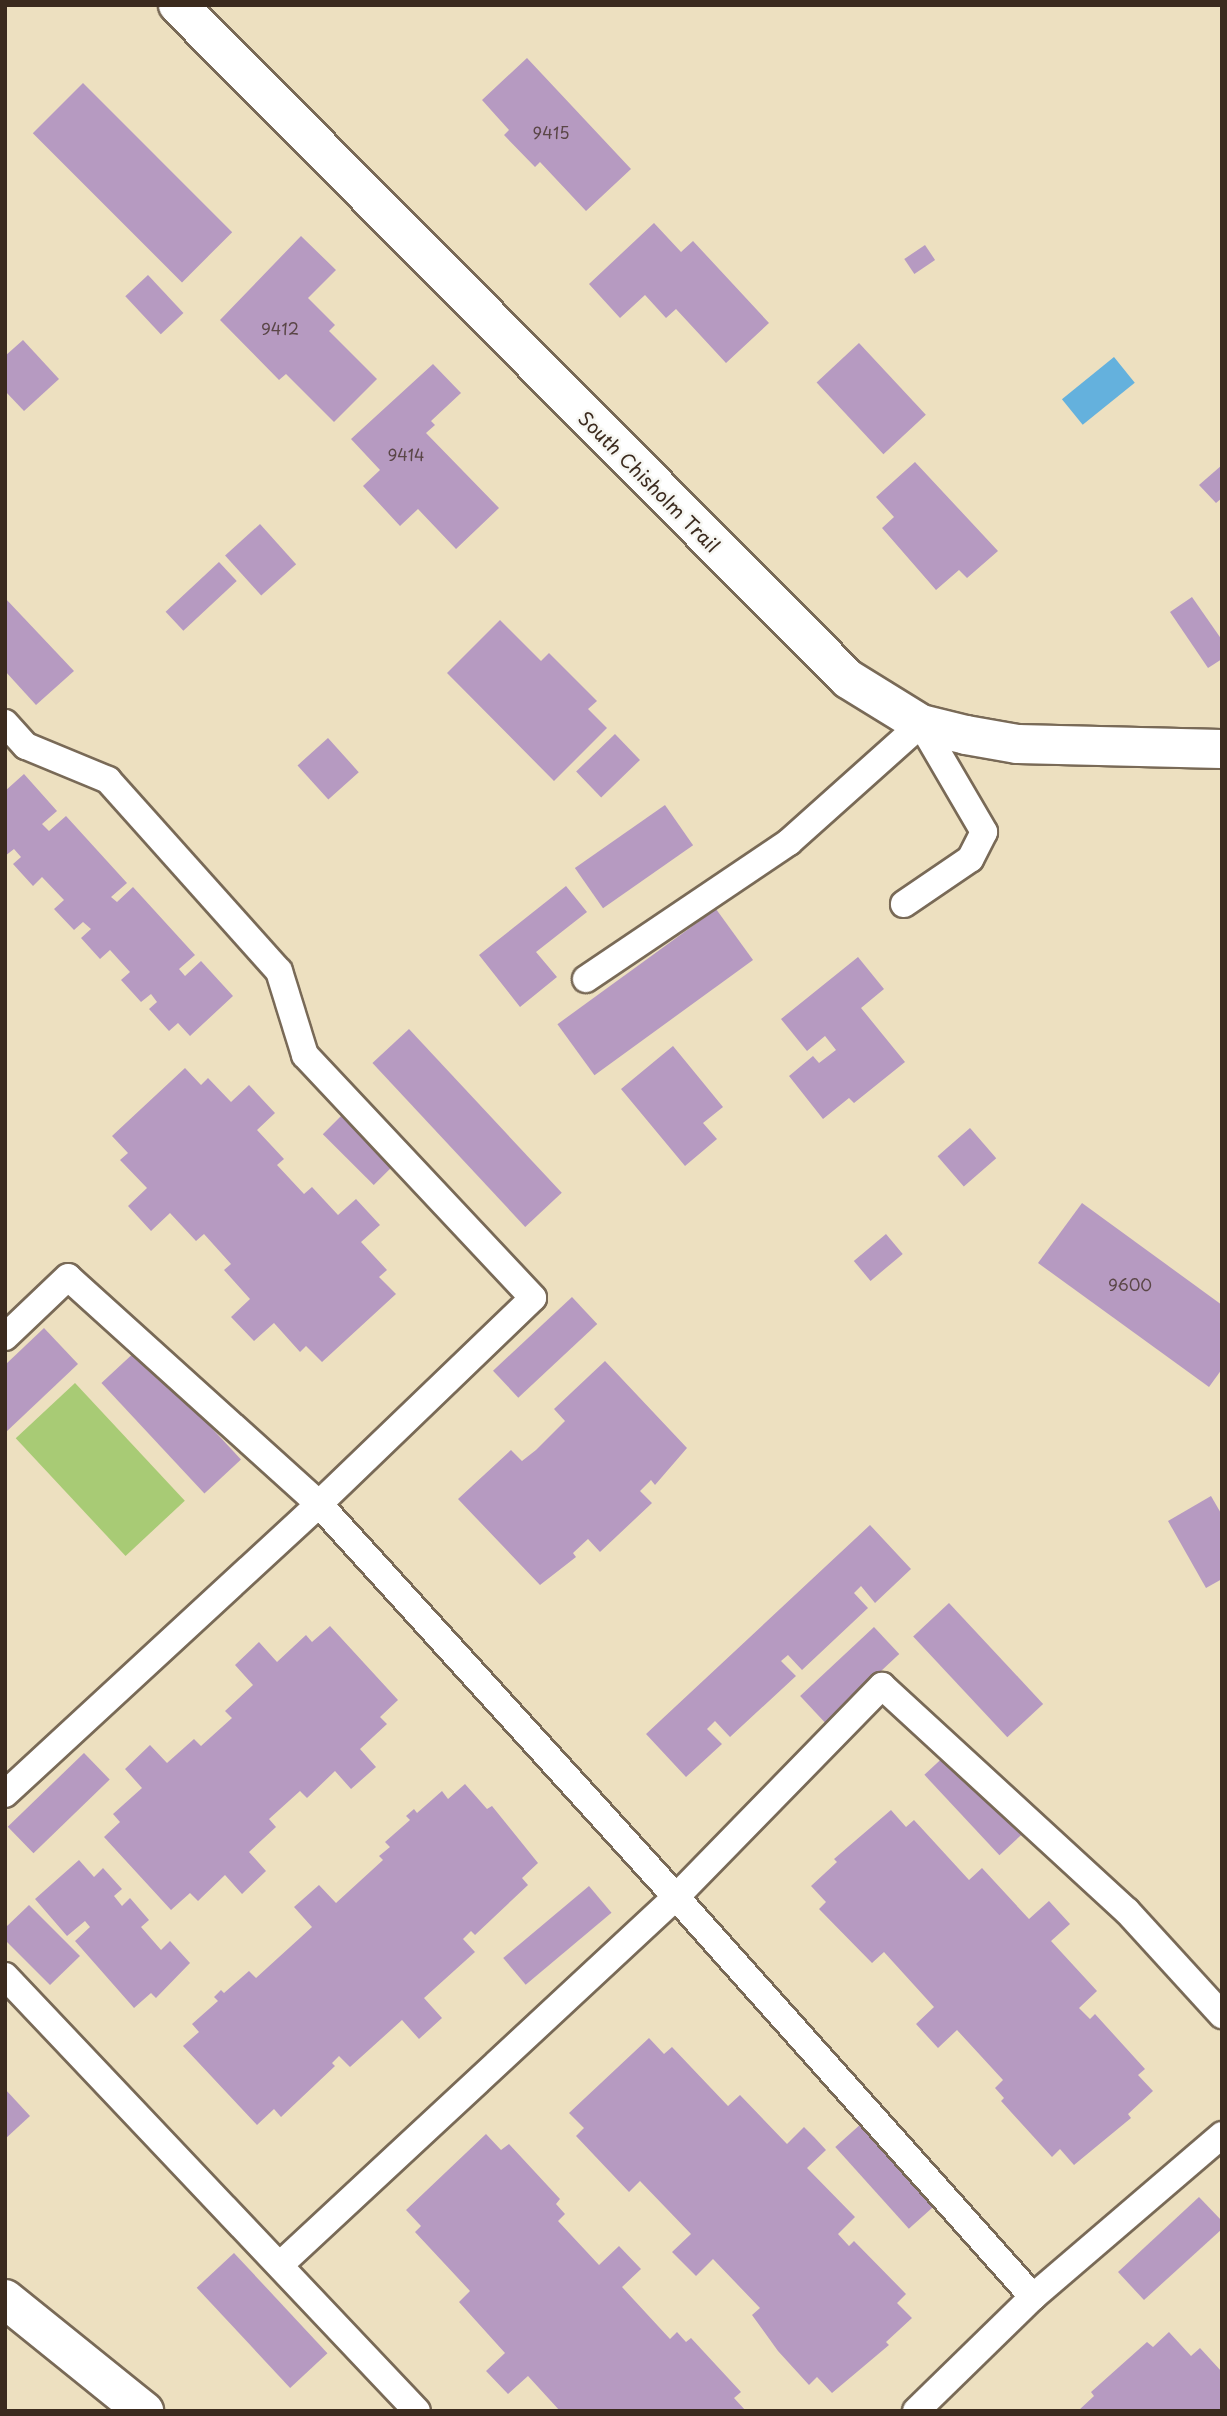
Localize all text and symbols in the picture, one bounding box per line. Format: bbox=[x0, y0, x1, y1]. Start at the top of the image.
house number: 9415 bbox=[533, 122, 569, 142]
house number: 9412 bbox=[261, 318, 299, 338]
street label: South Chisholm Trail bbox=[573, 406, 725, 558]
house number: 9414 bbox=[387, 444, 425, 464]
house number: 9600 bbox=[1108, 1274, 1152, 1294]

